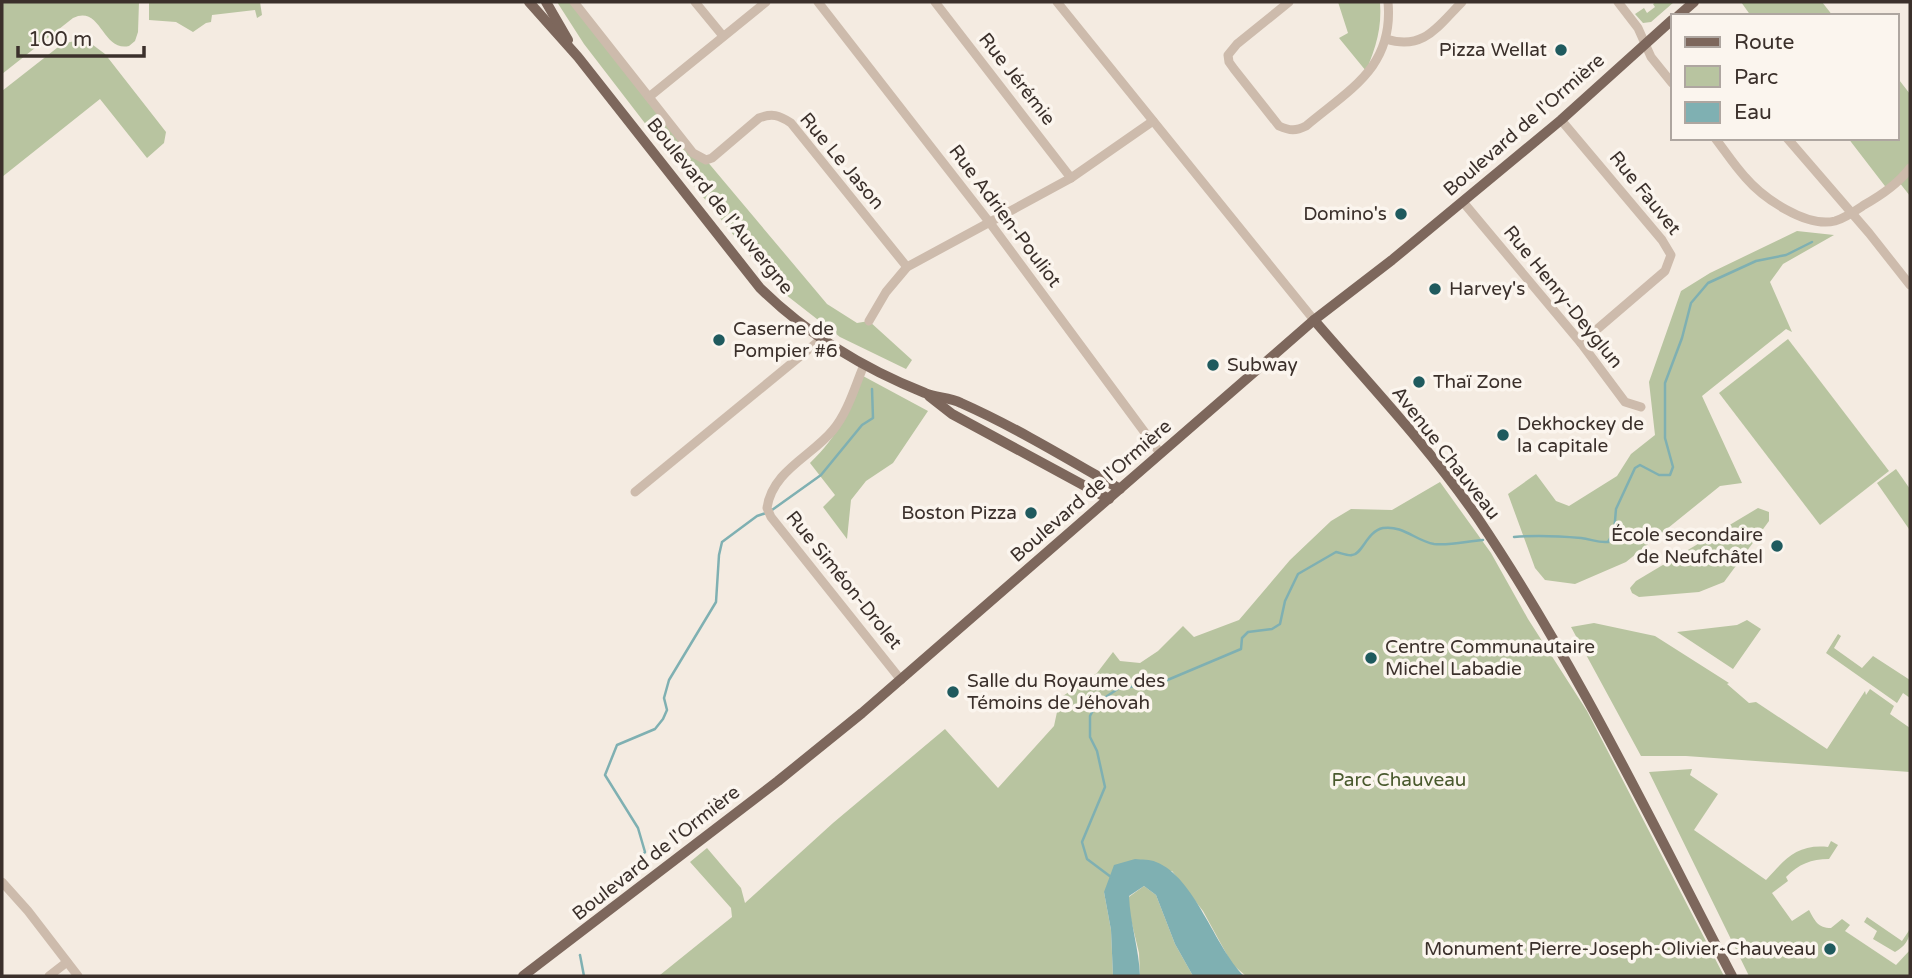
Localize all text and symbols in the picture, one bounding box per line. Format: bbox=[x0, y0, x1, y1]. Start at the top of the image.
scale bar bbox=[18, 14, 144, 58]
legend bbox=[1671, 14, 1898, 140]
text: 100 m bbox=[28, 27, 92, 52]
street label: Rue Jérémie bbox=[974, 28, 1060, 130]
text: Route bbox=[1734, 30, 1794, 55]
place label: Pizza Wellat bbox=[1439, 39, 1547, 61]
marker: Pizza Wellat bbox=[1553, 42, 1569, 58]
street label: Boulevard de l'Ormière bbox=[1439, 49, 1609, 201]
text: Parc bbox=[1734, 65, 1778, 90]
text: Eau bbox=[1734, 100, 1772, 125]
street label: Rue Le Jason bbox=[795, 108, 889, 214]
street label: Boulevard de l'Auvergne bbox=[642, 113, 798, 299]
street label: Rue Adrien-Pouliot bbox=[944, 140, 1066, 292]
street label: Rue Fauvet bbox=[1605, 147, 1685, 239]
place label: Domino's bbox=[1303, 203, 1387, 225]
marker: Domino's bbox=[1393, 206, 1409, 222]
street label: Rue Henry-Deyglun bbox=[1499, 221, 1627, 373]
place label: Harvey's bbox=[1449, 278, 1525, 300]
marker: Harvey's bbox=[1427, 281, 1443, 297]
place label: Caserne de Pompier #6 bbox=[733, 318, 838, 362]
marker: Caserne de Pompier #6 bbox=[711, 332, 727, 348]
place label: Subway bbox=[1227, 354, 1298, 376]
marker: Subway bbox=[1205, 357, 1221, 373]
place label: Thaï Zone bbox=[1433, 371, 1522, 393]
marker: Thaï Zone bbox=[1411, 374, 1427, 390]
street label: Avenue Chauveau bbox=[1387, 382, 1505, 524]
place label: Dekhockey de la capitale bbox=[1517, 413, 1644, 457]
street label: Boulevard de l'Ormière bbox=[1006, 415, 1176, 567]
marker: Dekhockey de la capitale bbox=[1495, 427, 1511, 443]
place label: Boston Pizza bbox=[901, 502, 1017, 524]
marker: Boston Pizza bbox=[1023, 505, 1039, 521]
street label: Rue Siméon-Drolet bbox=[781, 506, 907, 654]
place label: École secondaire de Neufchâtel bbox=[1611, 524, 1763, 568]
marker: École secondaire de Neufchâtel bbox=[1769, 538, 1785, 554]
place label: Centre Communautaire Michel Labadie bbox=[1385, 636, 1595, 680]
marker: Centre Communautaire Michel Labadie bbox=[1363, 650, 1379, 666]
place label: Salle du Royaume des Témoins de Jéhovah bbox=[967, 670, 1165, 714]
marker: Salle du Royaume des Témoins de Jéhovah bbox=[945, 684, 961, 700]
park label: Parc Chauveau bbox=[1332, 769, 1466, 791]
street label: Boulevard de l'Ormière bbox=[568, 781, 744, 925]
place label: Monument Pierre-Joseph-Olivier-Chauveau bbox=[1424, 938, 1816, 960]
marker: Monument Pierre-Joseph-Olivier-Chauveau bbox=[1822, 941, 1838, 957]

